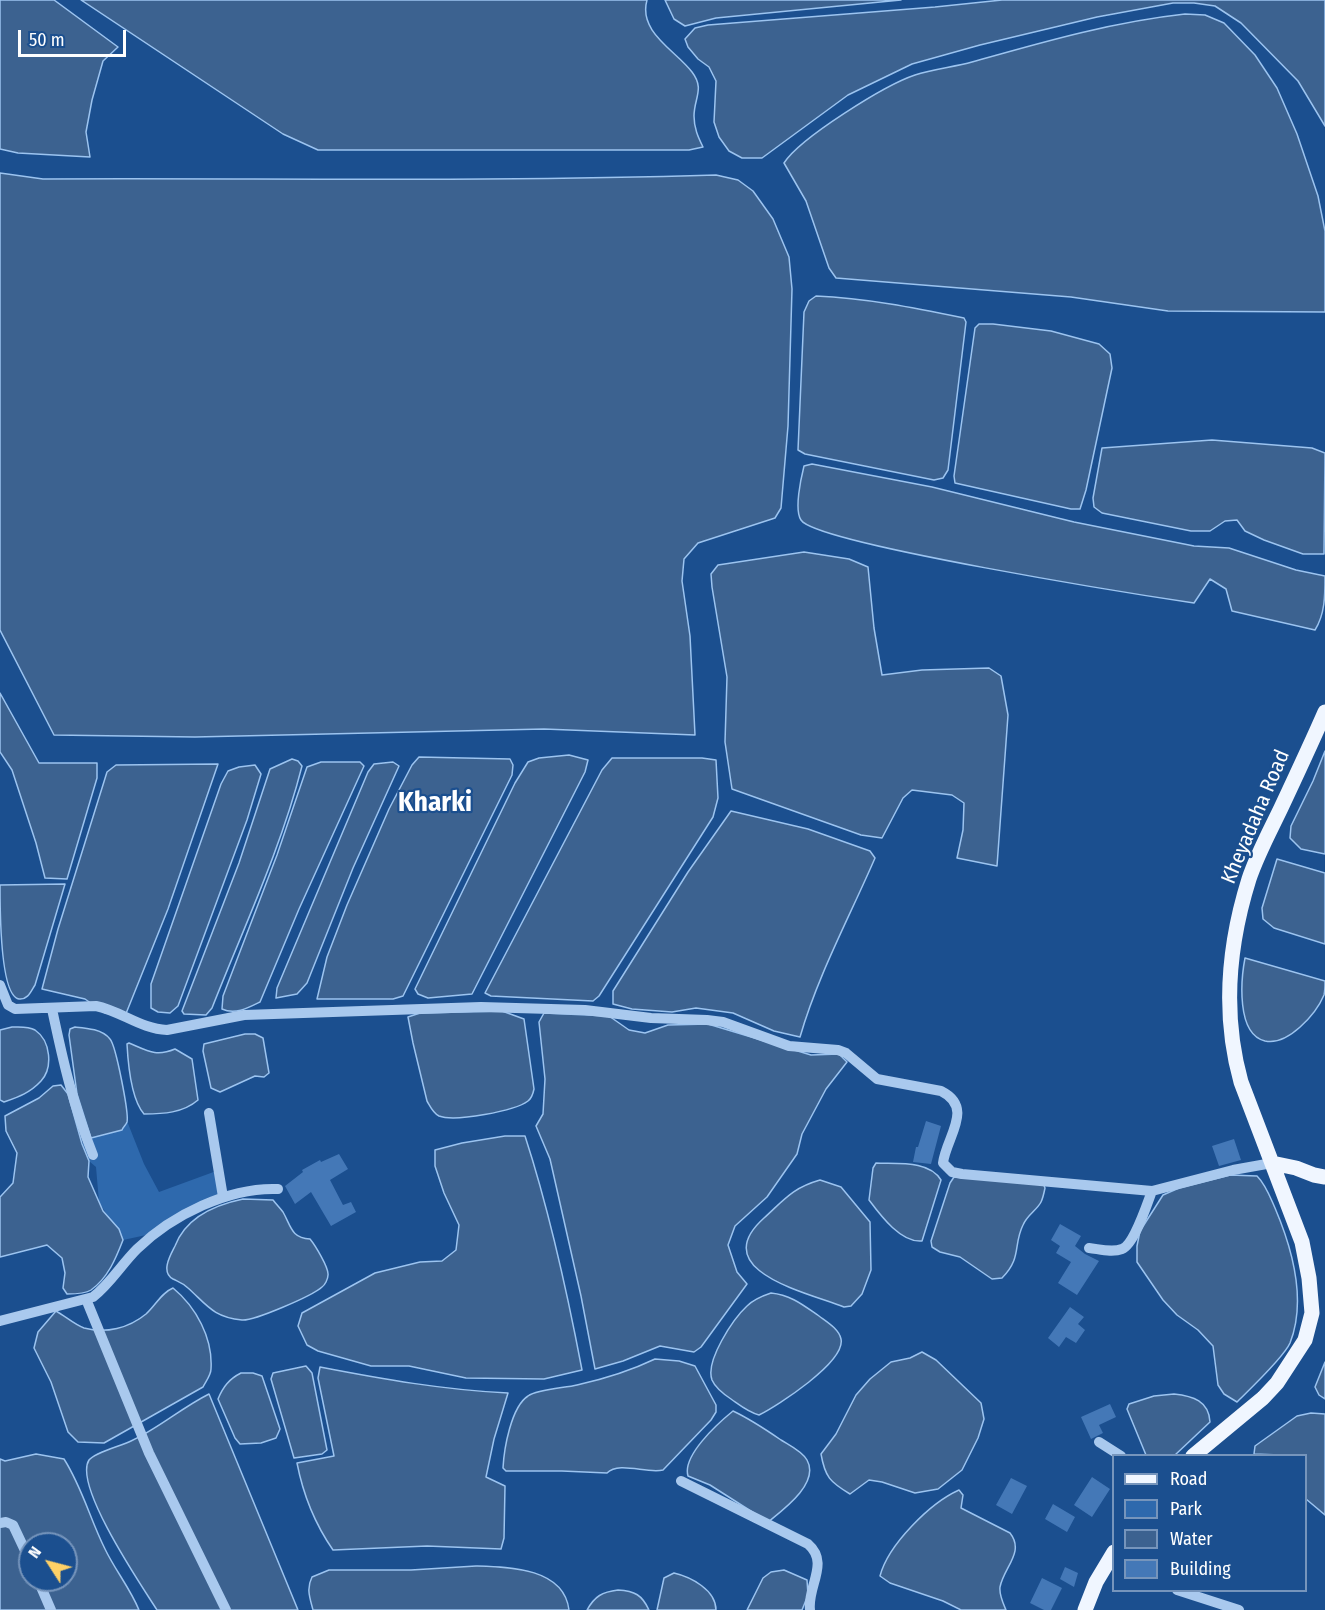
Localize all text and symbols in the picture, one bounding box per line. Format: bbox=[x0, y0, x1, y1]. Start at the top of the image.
scale bar bbox=[21, 18, 129, 56]
text: 50 m bbox=[29, 29, 65, 51]
street label: Kheyadaha Road bbox=[1216, 746, 1296, 888]
district label: Kharki bbox=[398, 787, 472, 819]
legend bbox=[1112, 1454, 1307, 1592]
text: Road bbox=[1170, 1468, 1207, 1490]
text: Park bbox=[1170, 1498, 1202, 1520]
text: Water bbox=[1170, 1528, 1213, 1550]
north arrow bbox=[18, 1532, 78, 1592]
text: N bbox=[24, 1543, 45, 1562]
text: Building bbox=[1170, 1558, 1231, 1580]

